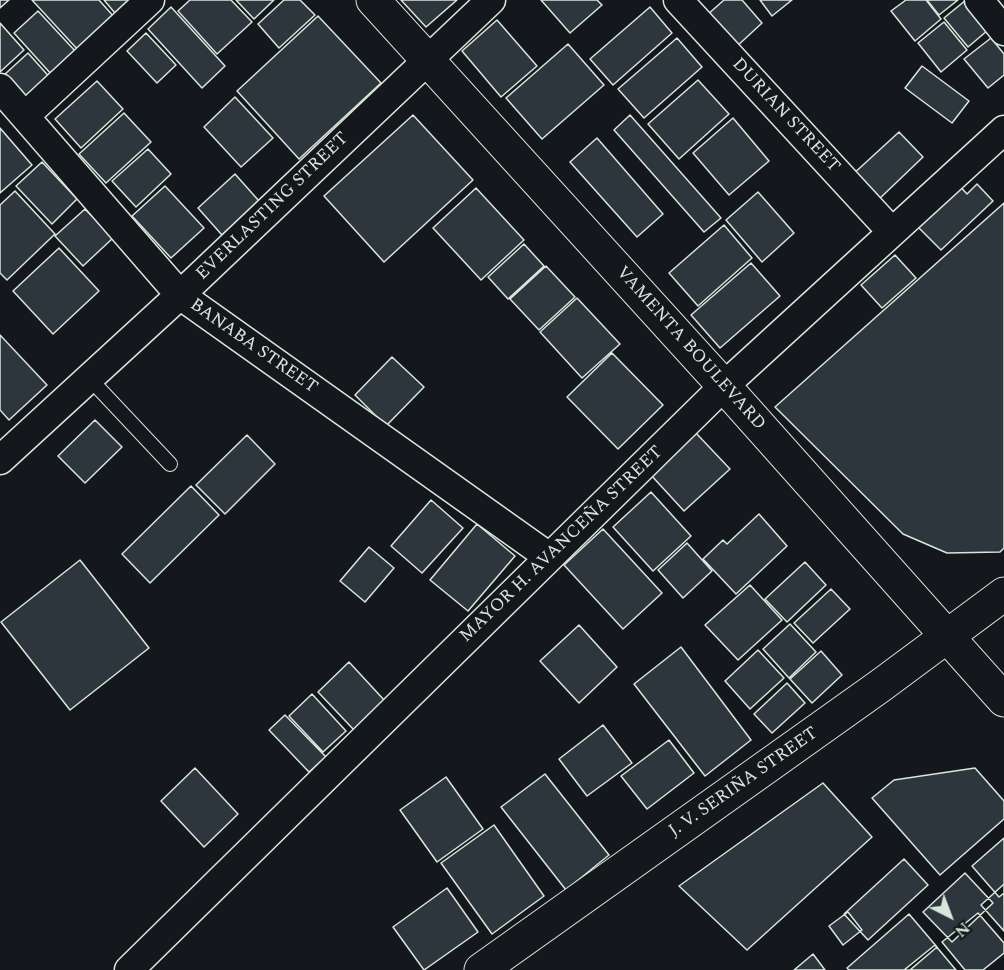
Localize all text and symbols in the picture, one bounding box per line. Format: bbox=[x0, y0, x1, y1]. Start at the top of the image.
street label: DURIAN STREET bbox=[726, 54, 844, 178]
street label: EVERLASTING STREET bbox=[192, 129, 354, 285]
street label: VAMENTA BOULEVARD bbox=[611, 263, 769, 435]
street label: BANABA STREET bbox=[185, 295, 321, 399]
street label: MAYOR H. AVANCEÑA STREET bbox=[456, 442, 668, 648]
street label: J. V. SERIÑA STREET bbox=[665, 723, 823, 843]
north arrow bbox=[920, 886, 980, 946]
text: N bbox=[949, 916, 975, 943]

